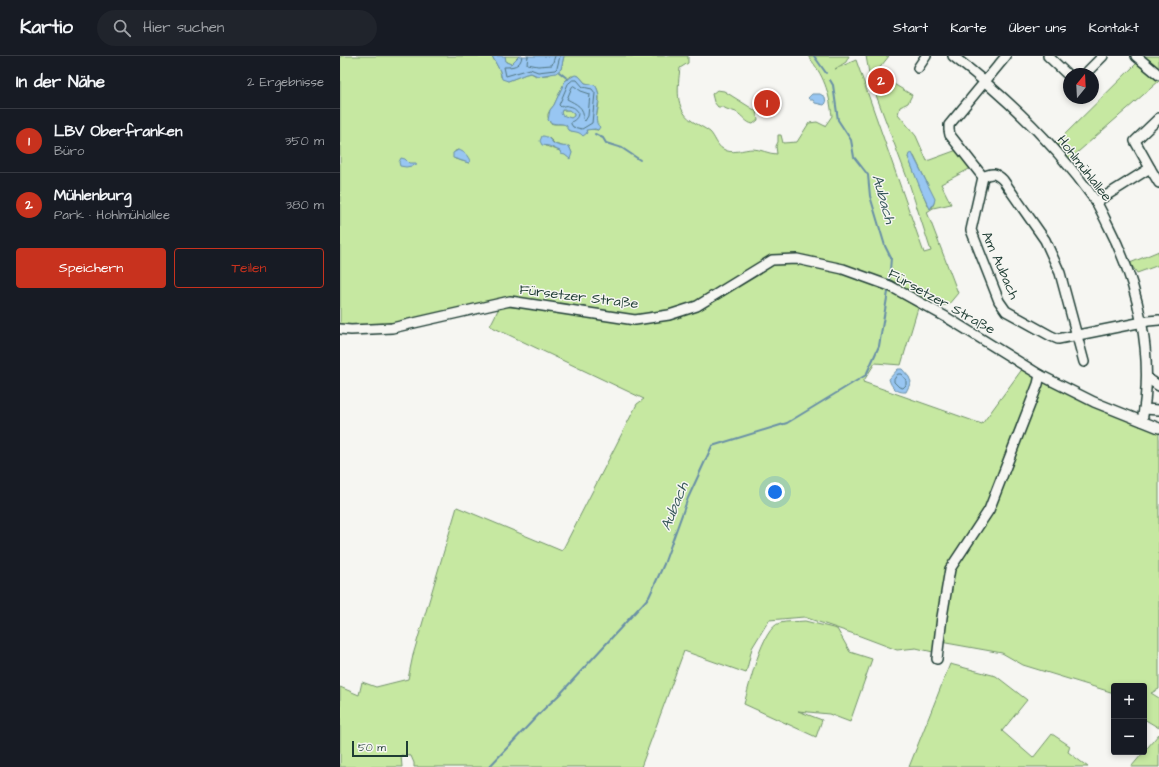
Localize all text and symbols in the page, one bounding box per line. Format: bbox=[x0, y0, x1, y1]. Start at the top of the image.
search box bbox=[97, 10, 377, 46]
text: Kartio bbox=[20, 14, 73, 41]
icon: search bbox=[111, 17, 133, 39]
text: Hier suchen bbox=[143, 17, 224, 38]
text: Start bbox=[893, 18, 928, 38]
text: Karte bbox=[950, 18, 987, 38]
text: Über uns bbox=[1009, 18, 1067, 38]
text: Kontakt bbox=[1089, 18, 1139, 38]
pin: 2 bbox=[868, 66, 894, 96]
north arrow bbox=[1063, 68, 1099, 104]
text: In der Nähe bbox=[16, 70, 105, 94]
text: 2 Ergebnisse bbox=[247, 73, 324, 91]
pin: 1 bbox=[754, 88, 780, 118]
text: LBV Oberfranken bbox=[54, 121, 182, 142]
street label: Hohlmühlallee bbox=[1052, 131, 1117, 206]
text: 1 bbox=[28, 132, 30, 150]
text: 350 m bbox=[285, 132, 324, 150]
text: Büro bbox=[54, 142, 84, 160]
water label: Aubach bbox=[867, 172, 901, 227]
text: Mühlenburg bbox=[54, 185, 131, 206]
text: 2 bbox=[25, 196, 33, 214]
text: 380 m bbox=[285, 196, 324, 214]
text: Park · Hohlmühlallee bbox=[54, 206, 170, 224]
street label: Am Aubach bbox=[976, 228, 1024, 303]
button: Speichern bbox=[16, 248, 166, 288]
button: Teilen bbox=[174, 248, 324, 288]
street label: Fürsetzer Straße bbox=[884, 264, 999, 340]
street label: Fürsetzer Straße bbox=[518, 280, 640, 314]
water label: Aubach bbox=[655, 478, 694, 533]
your location bbox=[765, 482, 785, 502]
map controls bbox=[1111, 683, 1147, 755]
button: + bbox=[1111, 683, 1147, 719]
button: − bbox=[1111, 719, 1147, 755]
scale bar bbox=[352, 739, 408, 758]
text: 50 m bbox=[358, 740, 386, 755]

